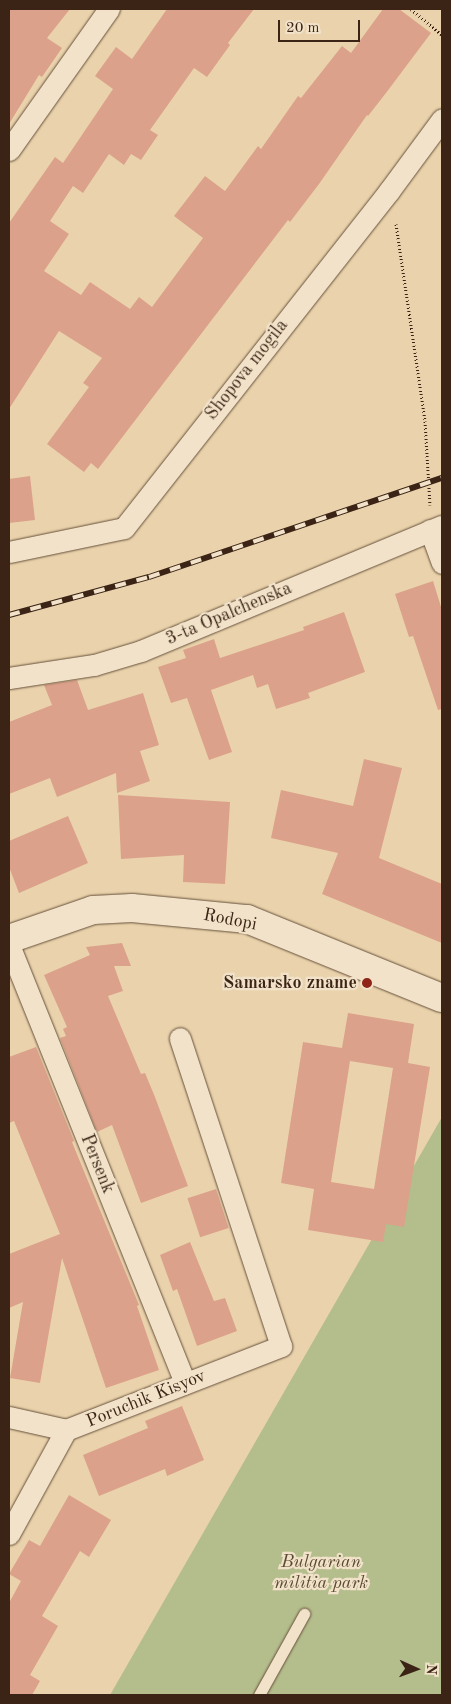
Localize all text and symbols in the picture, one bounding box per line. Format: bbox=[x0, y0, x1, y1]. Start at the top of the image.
scale bar bbox=[281, 10, 364, 42]
text: 20 m bbox=[286, 21, 320, 36]
street label: Shopova mogila bbox=[201, 315, 293, 425]
street label: 3-ta Opalchenska bbox=[163, 578, 295, 650]
street label: Rodopi bbox=[201, 904, 259, 936]
place label: Samarsko zname bbox=[223, 972, 357, 994]
marker: Samarsko zname bbox=[361, 977, 373, 989]
street label: Persenk bbox=[75, 1131, 119, 1197]
street label: Poruchik Kisyov bbox=[83, 1365, 209, 1433]
park label: Bulgarian militia park bbox=[274, 1552, 368, 1595]
north arrow bbox=[391, 1644, 441, 1694]
text: N bbox=[424, 1664, 438, 1675]

